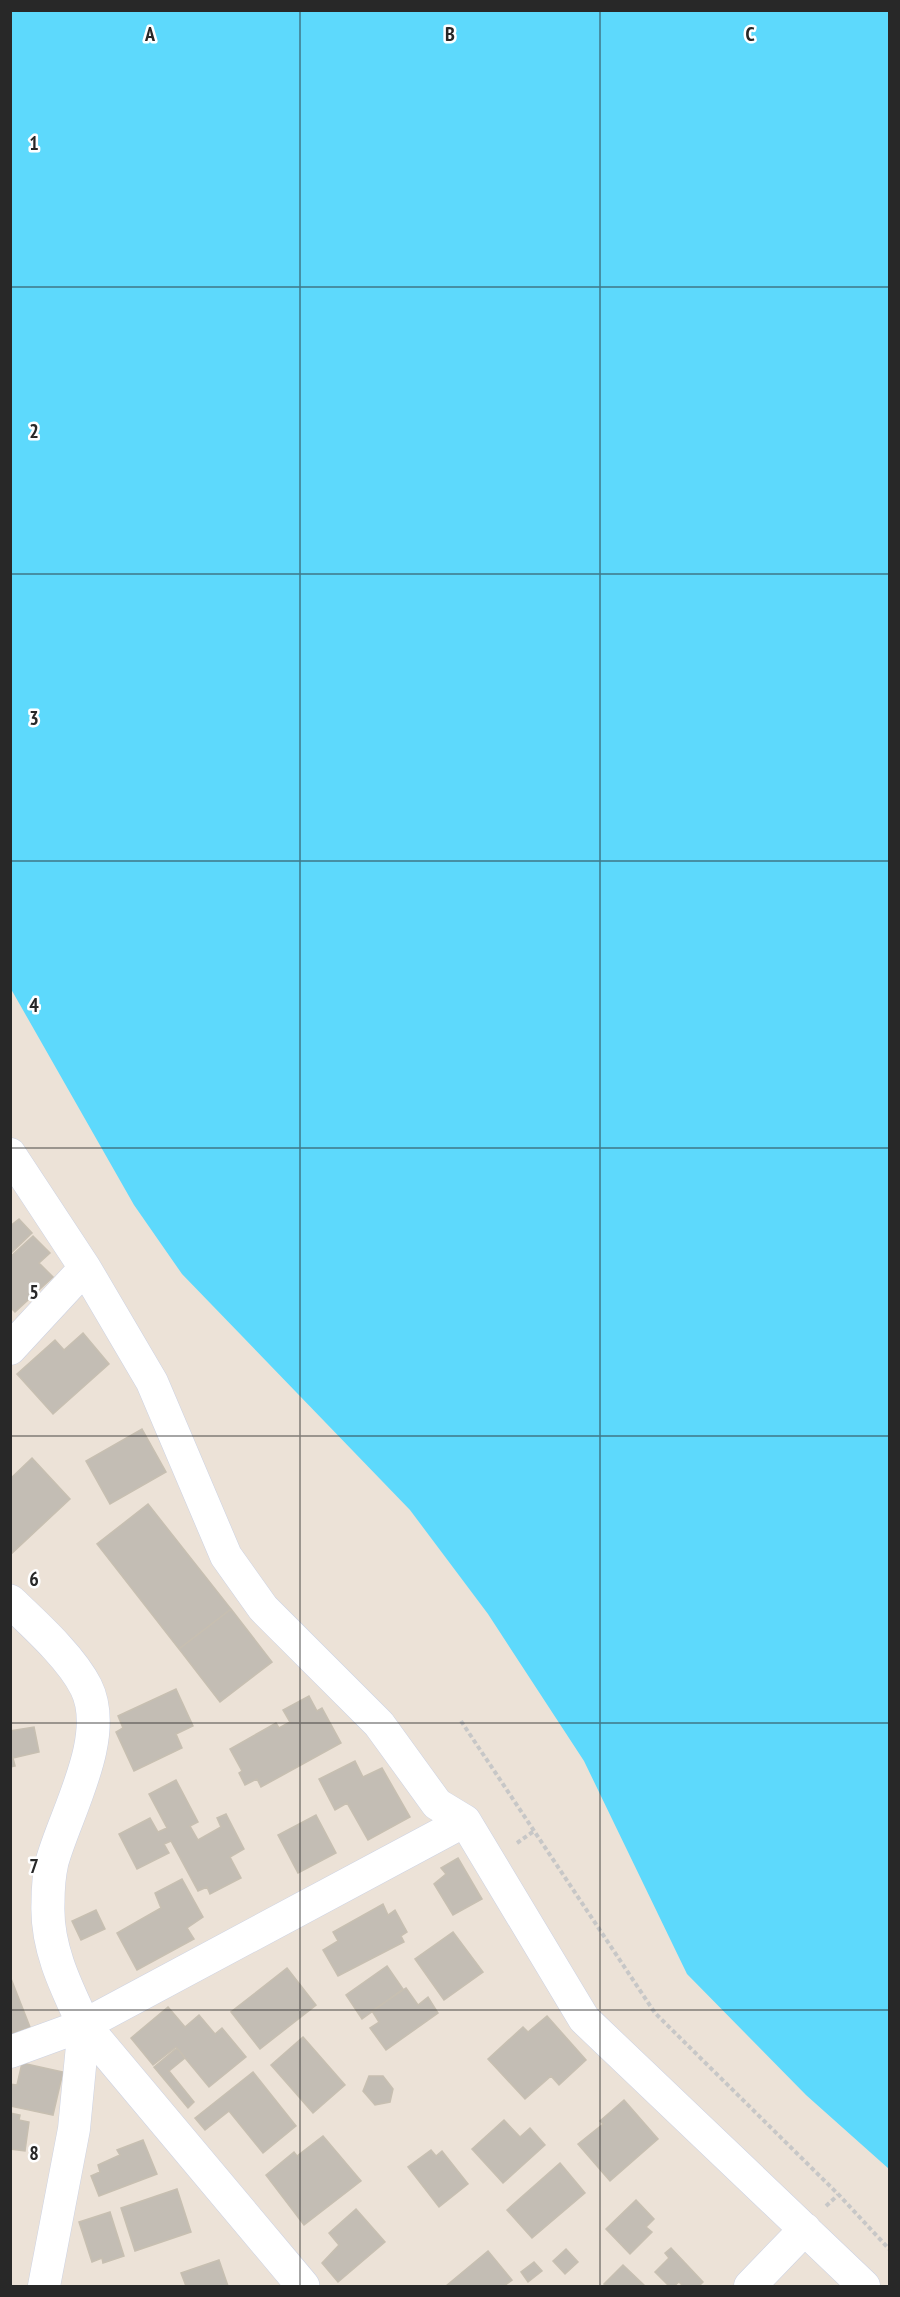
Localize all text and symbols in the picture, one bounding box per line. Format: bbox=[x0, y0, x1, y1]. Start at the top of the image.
text: A bbox=[144, 21, 156, 47]
text: B bbox=[445, 21, 455, 47]
text: C bbox=[745, 21, 755, 47]
text: 1 bbox=[29, 130, 39, 156]
text: 2 bbox=[29, 418, 39, 444]
text: 3 bbox=[29, 705, 39, 731]
text: 4 bbox=[29, 992, 39, 1018]
text: 5 bbox=[29, 1279, 39, 1305]
text: 6 bbox=[29, 1566, 39, 1592]
text: 7 bbox=[29, 1853, 39, 1879]
text: 8 bbox=[29, 2140, 39, 2166]

